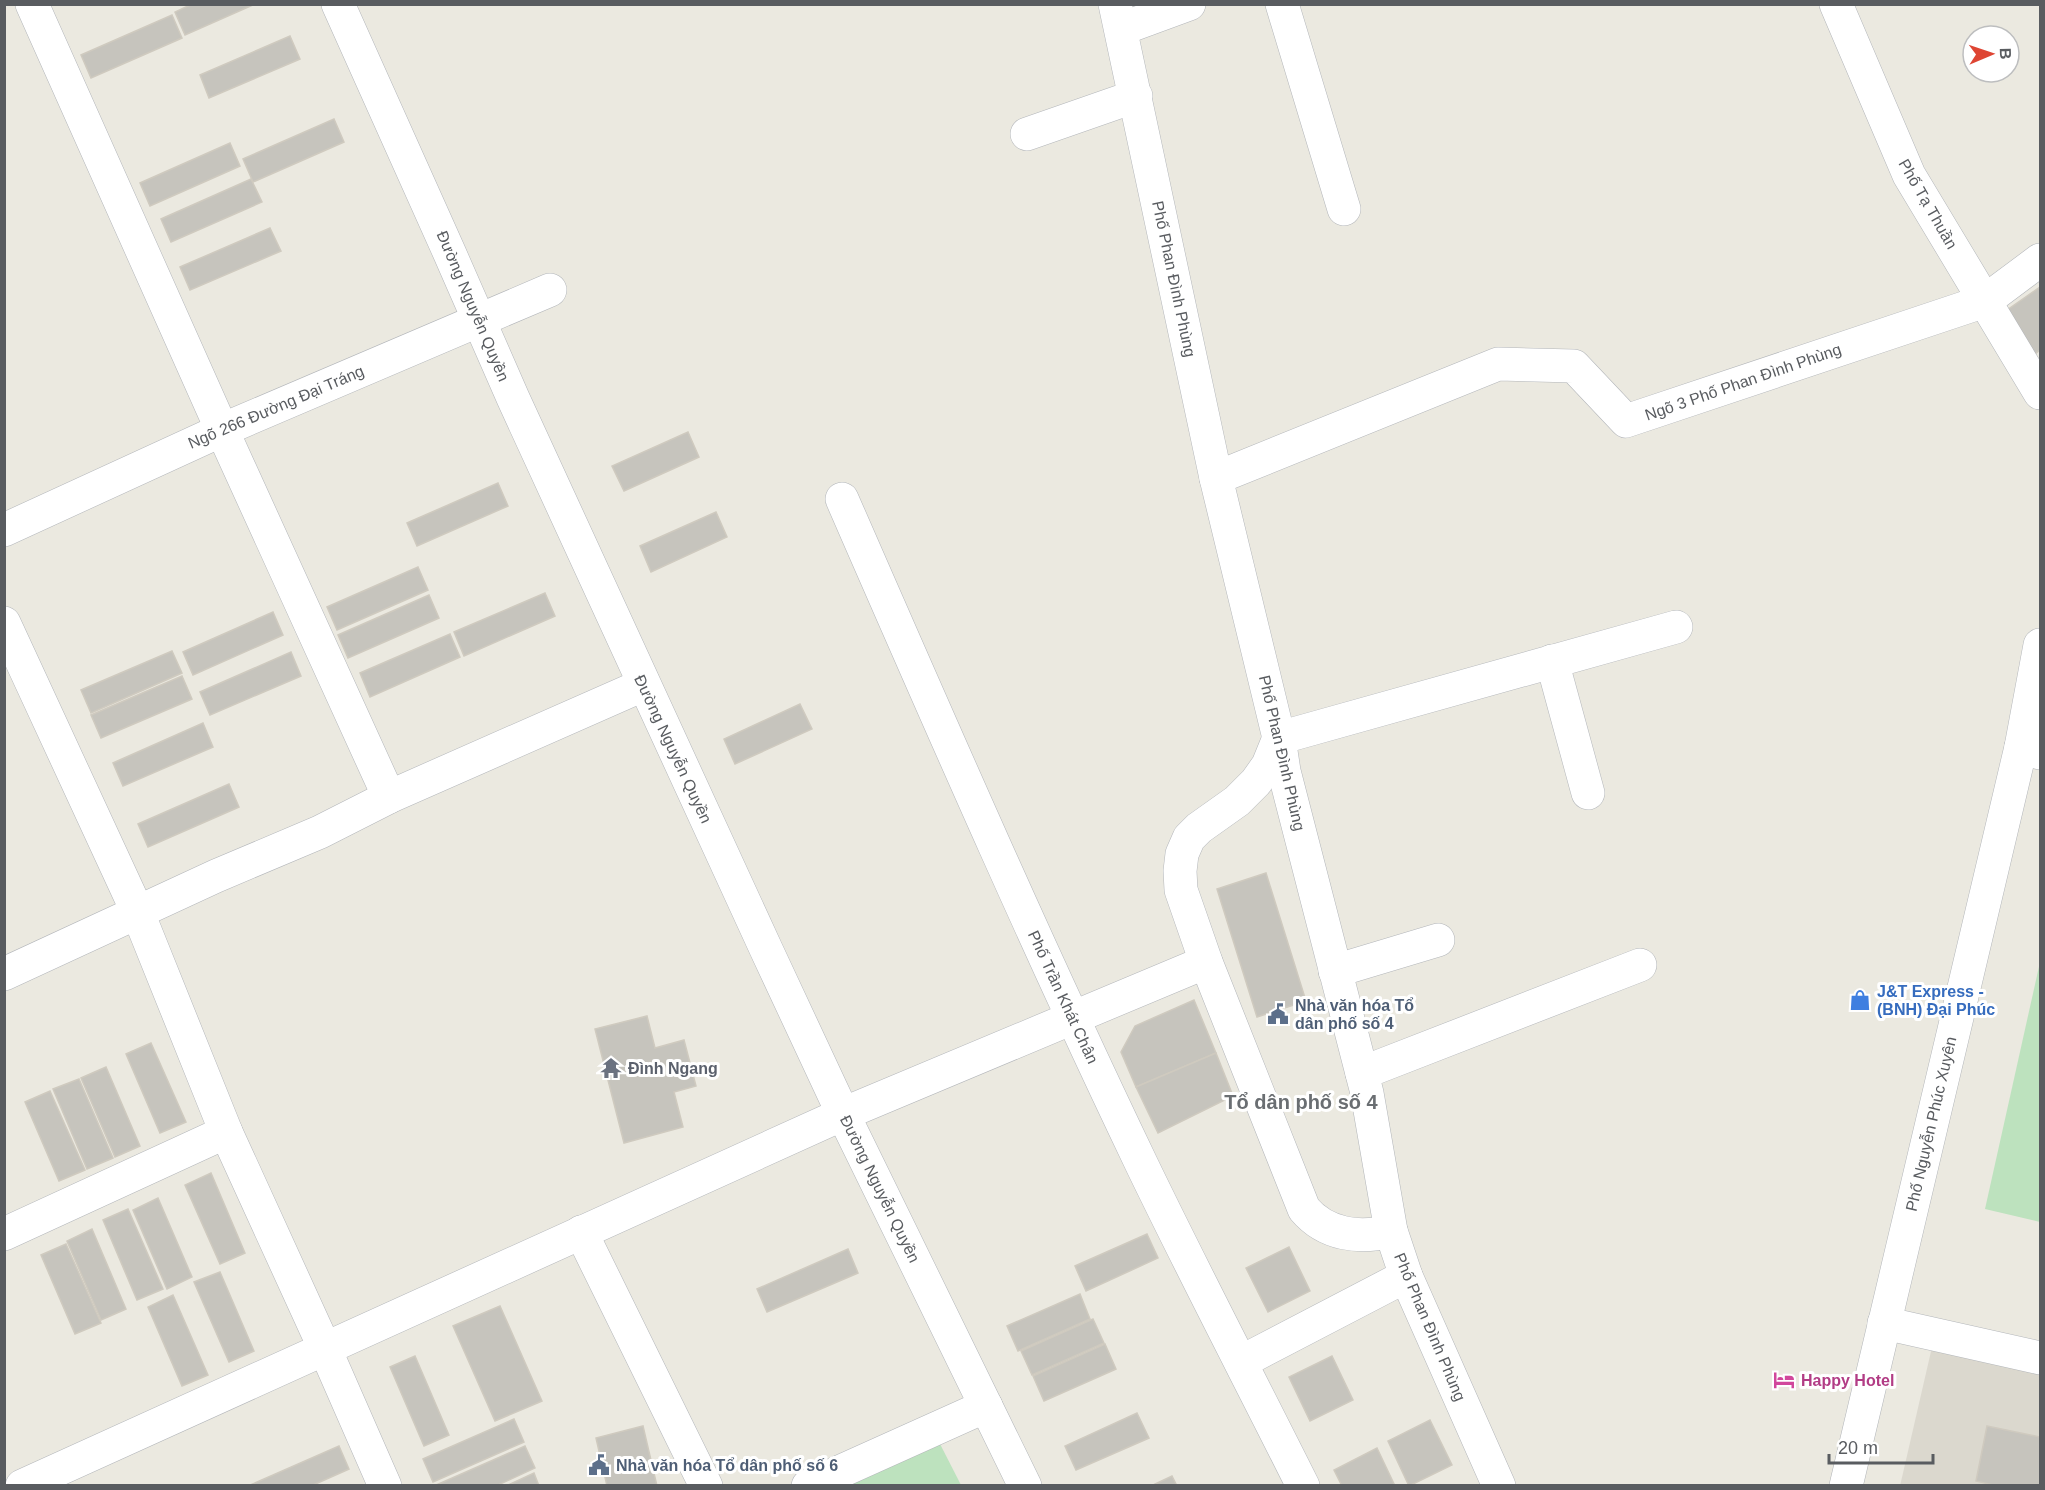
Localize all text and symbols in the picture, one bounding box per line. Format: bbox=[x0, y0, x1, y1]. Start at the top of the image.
north arrow bbox=[1961, 24, 2021, 84]
text: B bbox=[1997, 47, 2014, 60]
street label: Phố Tạ Thuần bbox=[1895, 156, 1961, 252]
street label: Phố Phan Đình Phùng bbox=[1149, 199, 1199, 359]
street label: Đường Nguyễn Quyền bbox=[434, 228, 513, 384]
street label: Ngõ 3 Phố Phan Đình Phùng bbox=[1643, 340, 1843, 424]
street label: Ngõ 266 Đường Đại Tráng bbox=[186, 362, 366, 452]
street label: Đường Nguyễn Quyền bbox=[631, 672, 716, 826]
street label: Phố Phan Đình Phùng bbox=[1256, 674, 1308, 832]
street label: Phố Trần Khát Chân bbox=[1025, 928, 1101, 1066]
place label: J&T Express - (BNH) Đại Phúc bbox=[1877, 983, 1995, 1018]
shop icon: J&T Express - (BNH) Đại Phúc bbox=[1848, 988, 1872, 1012]
place label: Nhà văn hóa Tổ dân phố số 4 bbox=[1295, 997, 1414, 1032]
public building icon: Nhà văn hóa Tổ dân phố số 4 bbox=[1266, 1002, 1290, 1026]
street label: Phố Nguyễn Phúc Xuyên bbox=[1902, 1035, 1959, 1213]
temple icon: Đình Ngang bbox=[599, 1056, 623, 1080]
place label: Đình Ngang bbox=[628, 1060, 718, 1077]
district label: Tổ dân phố số 4 bbox=[1224, 1091, 1379, 1113]
street label: Đường Nguyễn Quyền bbox=[837, 1112, 924, 1265]
street label: Phố Phan Đình Phùng bbox=[1391, 1250, 1469, 1404]
hotel icon: Happy Hotel bbox=[1772, 1368, 1796, 1392]
place label: Happy Hotel bbox=[1801, 1372, 1894, 1389]
scale bar bbox=[1829, 1427, 1932, 1465]
text: 20 m bbox=[1838, 1438, 1878, 1458]
public building icon: Nhà văn hóa Tổ dân phố số 6 bbox=[587, 1453, 611, 1477]
place label: Nhà văn hóa Tổ dân phố số 6 bbox=[616, 1457, 838, 1474]

